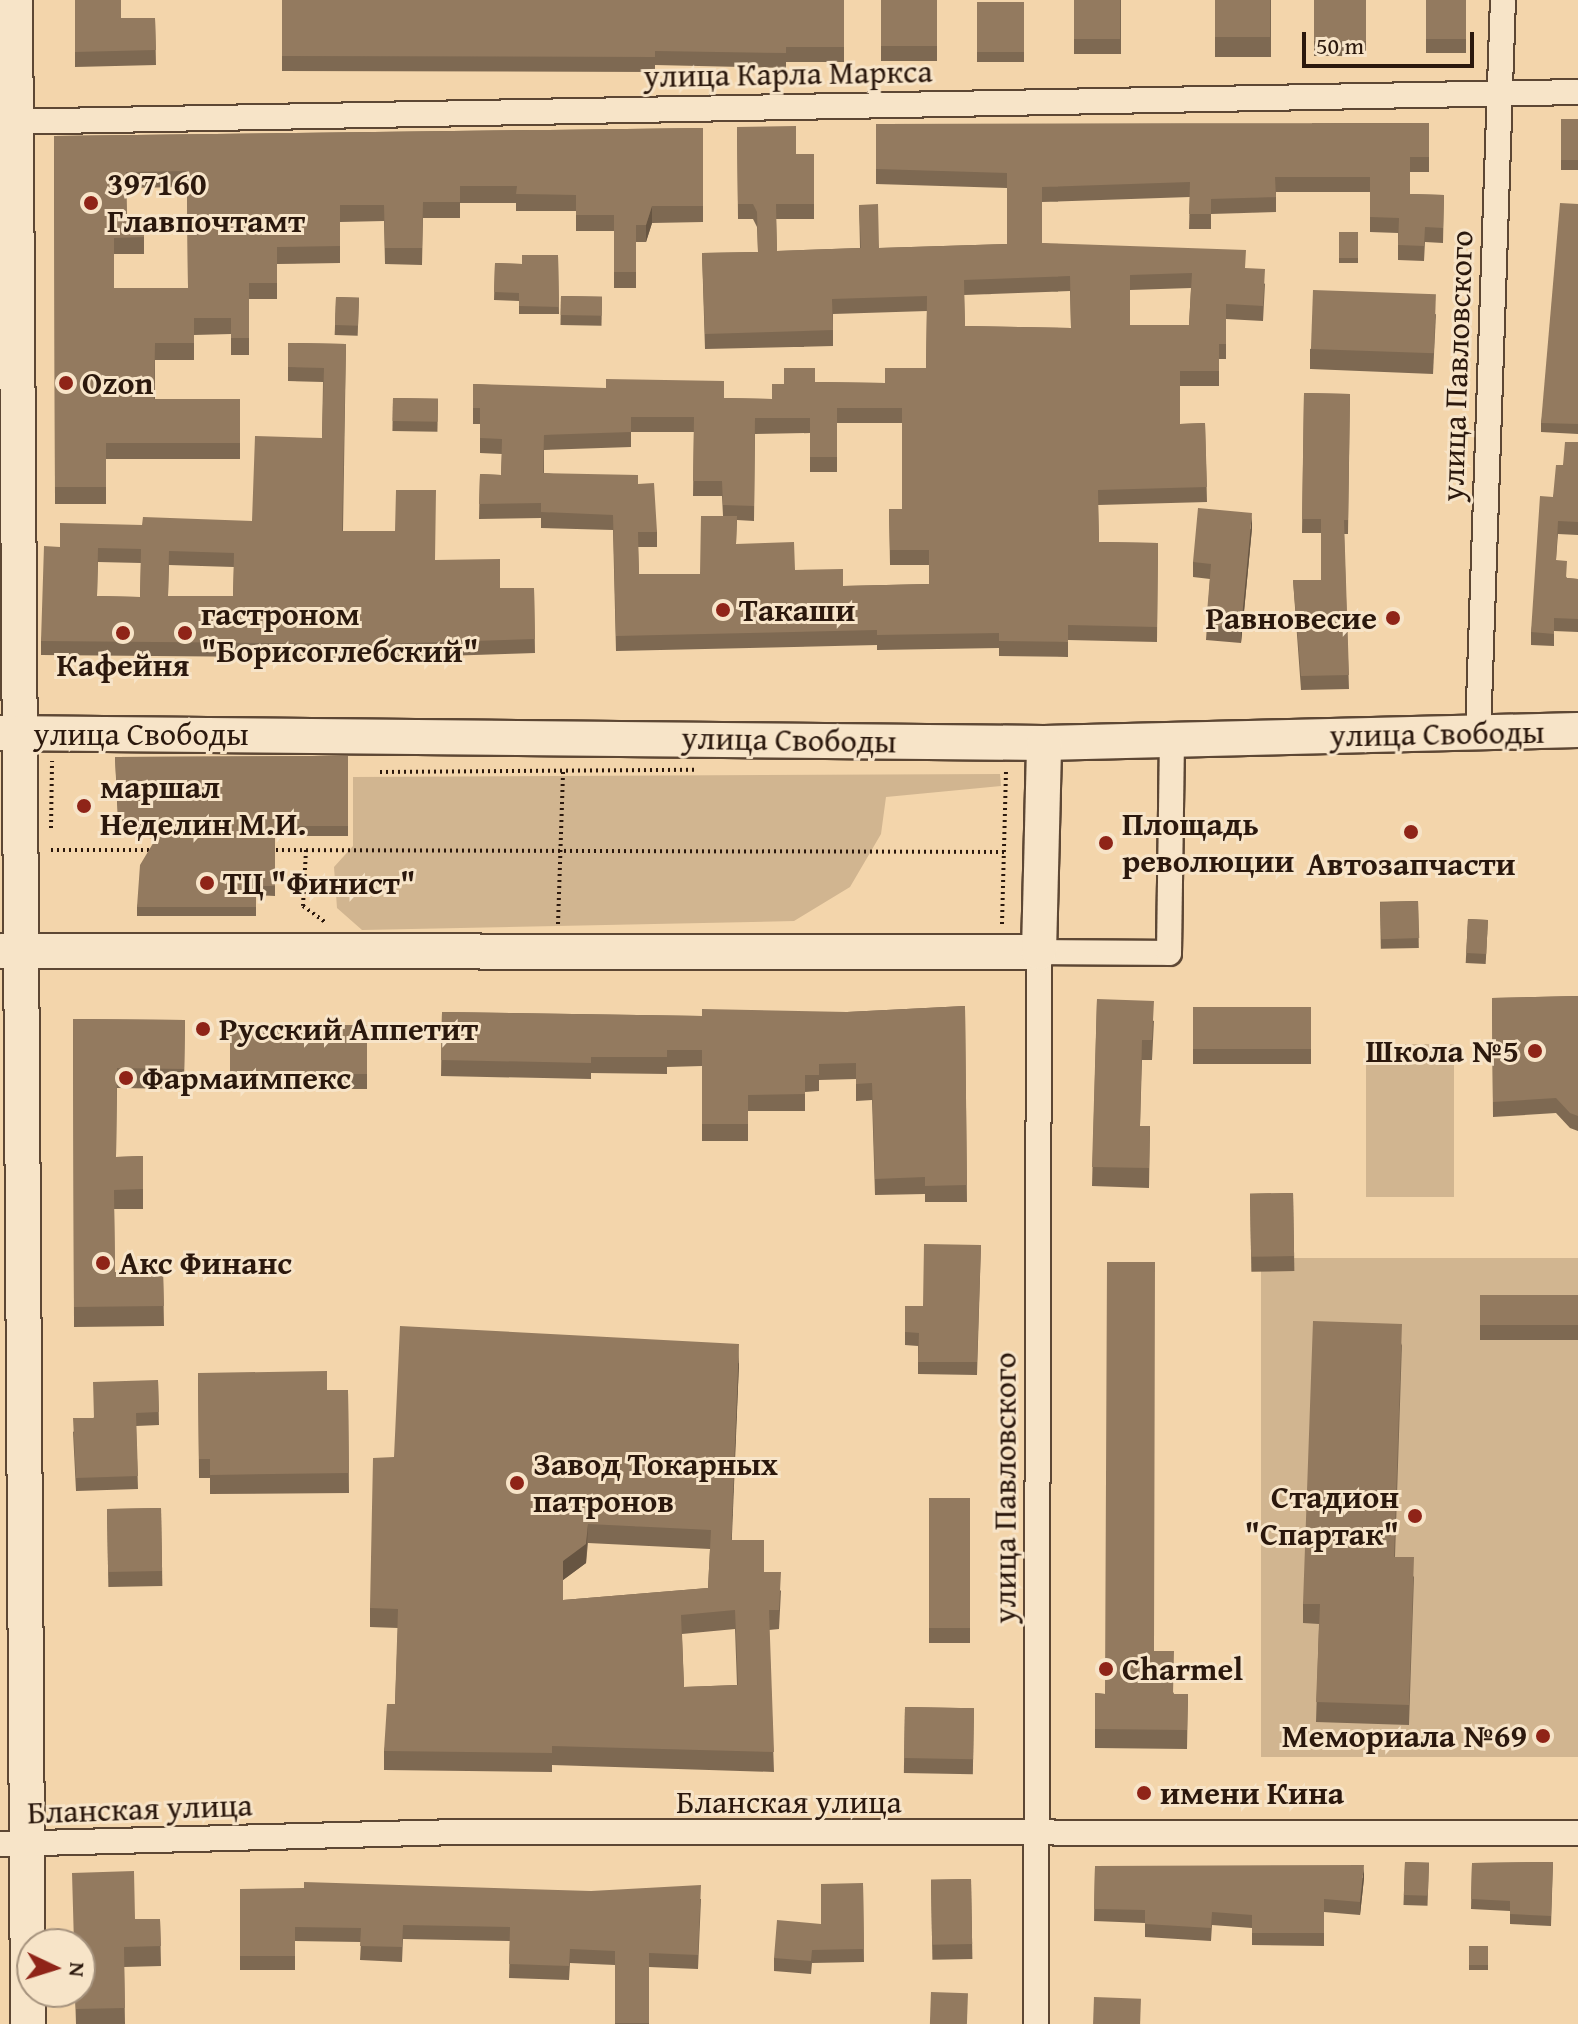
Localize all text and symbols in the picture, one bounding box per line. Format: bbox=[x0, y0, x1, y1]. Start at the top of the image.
scale bar bbox=[1306, 16, 1478, 66]
text: 50 m bbox=[1316, 28, 1364, 63]
street label: улица Карла Маркса bbox=[643, 52, 933, 96]
place label: 397160 Главпочтамт bbox=[107, 166, 305, 241]
marker: 397160 Главпочтамт bbox=[82, 194, 100, 212]
street label: улица Павловского bbox=[1433, 230, 1481, 502]
place label: Ozon bbox=[82, 364, 153, 402]
marker: Ozon bbox=[57, 374, 75, 392]
place label: Такаши bbox=[739, 591, 855, 629]
place label: гастроном "Борисоглебский" bbox=[201, 596, 478, 671]
place label: Равновесие bbox=[1206, 599, 1377, 637]
marker: Такаши bbox=[714, 601, 732, 619]
marker: Равновесие bbox=[1384, 609, 1402, 627]
marker: Кафейня bbox=[114, 624, 132, 642]
marker: гастроном "Борисоглебский" bbox=[176, 624, 194, 642]
place label: Кафейня bbox=[57, 646, 189, 684]
street label: улица Свободы bbox=[1329, 713, 1545, 755]
street label: улица Свободы bbox=[33, 715, 249, 753]
street label: улица Свободы bbox=[681, 719, 897, 761]
place label: маршал Неделин М.И. bbox=[100, 769, 306, 844]
marker: маршал Неделин М.И. bbox=[75, 797, 93, 815]
place label: Площадь революции bbox=[1122, 806, 1294, 881]
marker: Автозапчасти bbox=[1402, 823, 1420, 841]
marker: Площадь революции bbox=[1097, 834, 1115, 852]
place label: Автозапчасти bbox=[1306, 845, 1516, 883]
place label: ТЦ "Финист" bbox=[223, 864, 415, 902]
marker: ТЦ "Финист" bbox=[198, 874, 216, 892]
place label: Русский Аппетит bbox=[219, 1010, 478, 1048]
marker: Русский Аппетит bbox=[194, 1020, 212, 1038]
place label: Школа №5 bbox=[1366, 1032, 1519, 1070]
marker: Школа №5 bbox=[1526, 1042, 1544, 1060]
place label: Фармаимпекс bbox=[142, 1059, 351, 1097]
marker: Фармаимпекс bbox=[117, 1069, 135, 1087]
place label: Акс Финанс bbox=[119, 1244, 292, 1282]
marker: Акс Финанс bbox=[94, 1254, 112, 1272]
street label: улица Павловского bbox=[986, 1352, 1024, 1624]
place label: Завод Токарных патронов bbox=[533, 1446, 778, 1521]
marker: Завод Токарных патронов bbox=[508, 1474, 526, 1492]
place label: Стадион "Спартак" bbox=[1244, 1479, 1399, 1554]
marker: Стадион "Спартак" bbox=[1406, 1507, 1424, 1525]
place label: Charmel bbox=[1122, 1650, 1243, 1688]
marker: Charmel bbox=[1097, 1660, 1115, 1678]
place label: Мемориала №69 bbox=[1282, 1717, 1527, 1755]
marker: Мемориала №69 bbox=[1534, 1727, 1552, 1745]
place label: имени Кина bbox=[1160, 1774, 1344, 1812]
street label: Бланская улица bbox=[676, 1783, 902, 1821]
marker: имени Кина bbox=[1135, 1784, 1153, 1802]
street label: Бланская улица bbox=[27, 1786, 253, 1832]
north arrow bbox=[16, 1928, 96, 2008]
text: N bbox=[61, 1961, 94, 1978]

